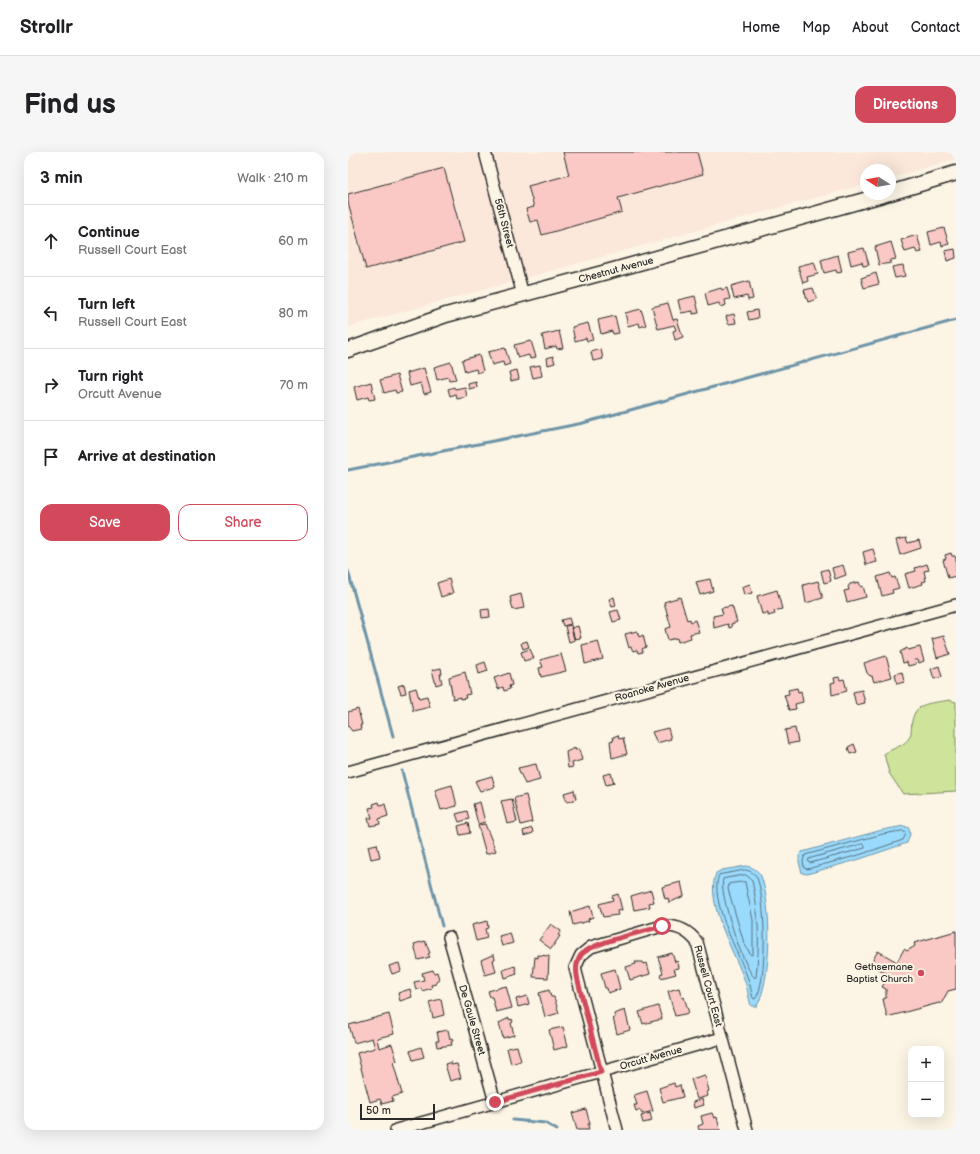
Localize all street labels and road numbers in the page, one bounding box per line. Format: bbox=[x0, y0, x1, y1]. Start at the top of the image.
street label: 56th Street bbox=[492, 197, 516, 249]
street label: Chestnut Avenue bbox=[577, 254, 655, 286]
street label: Roanoke Avenue bbox=[613, 672, 691, 704]
street label: Russell Court East bbox=[691, 944, 725, 1028]
street label: De Gaule Street bbox=[456, 983, 488, 1057]
street label: Orcutt Avenue bbox=[618, 1043, 684, 1073]

